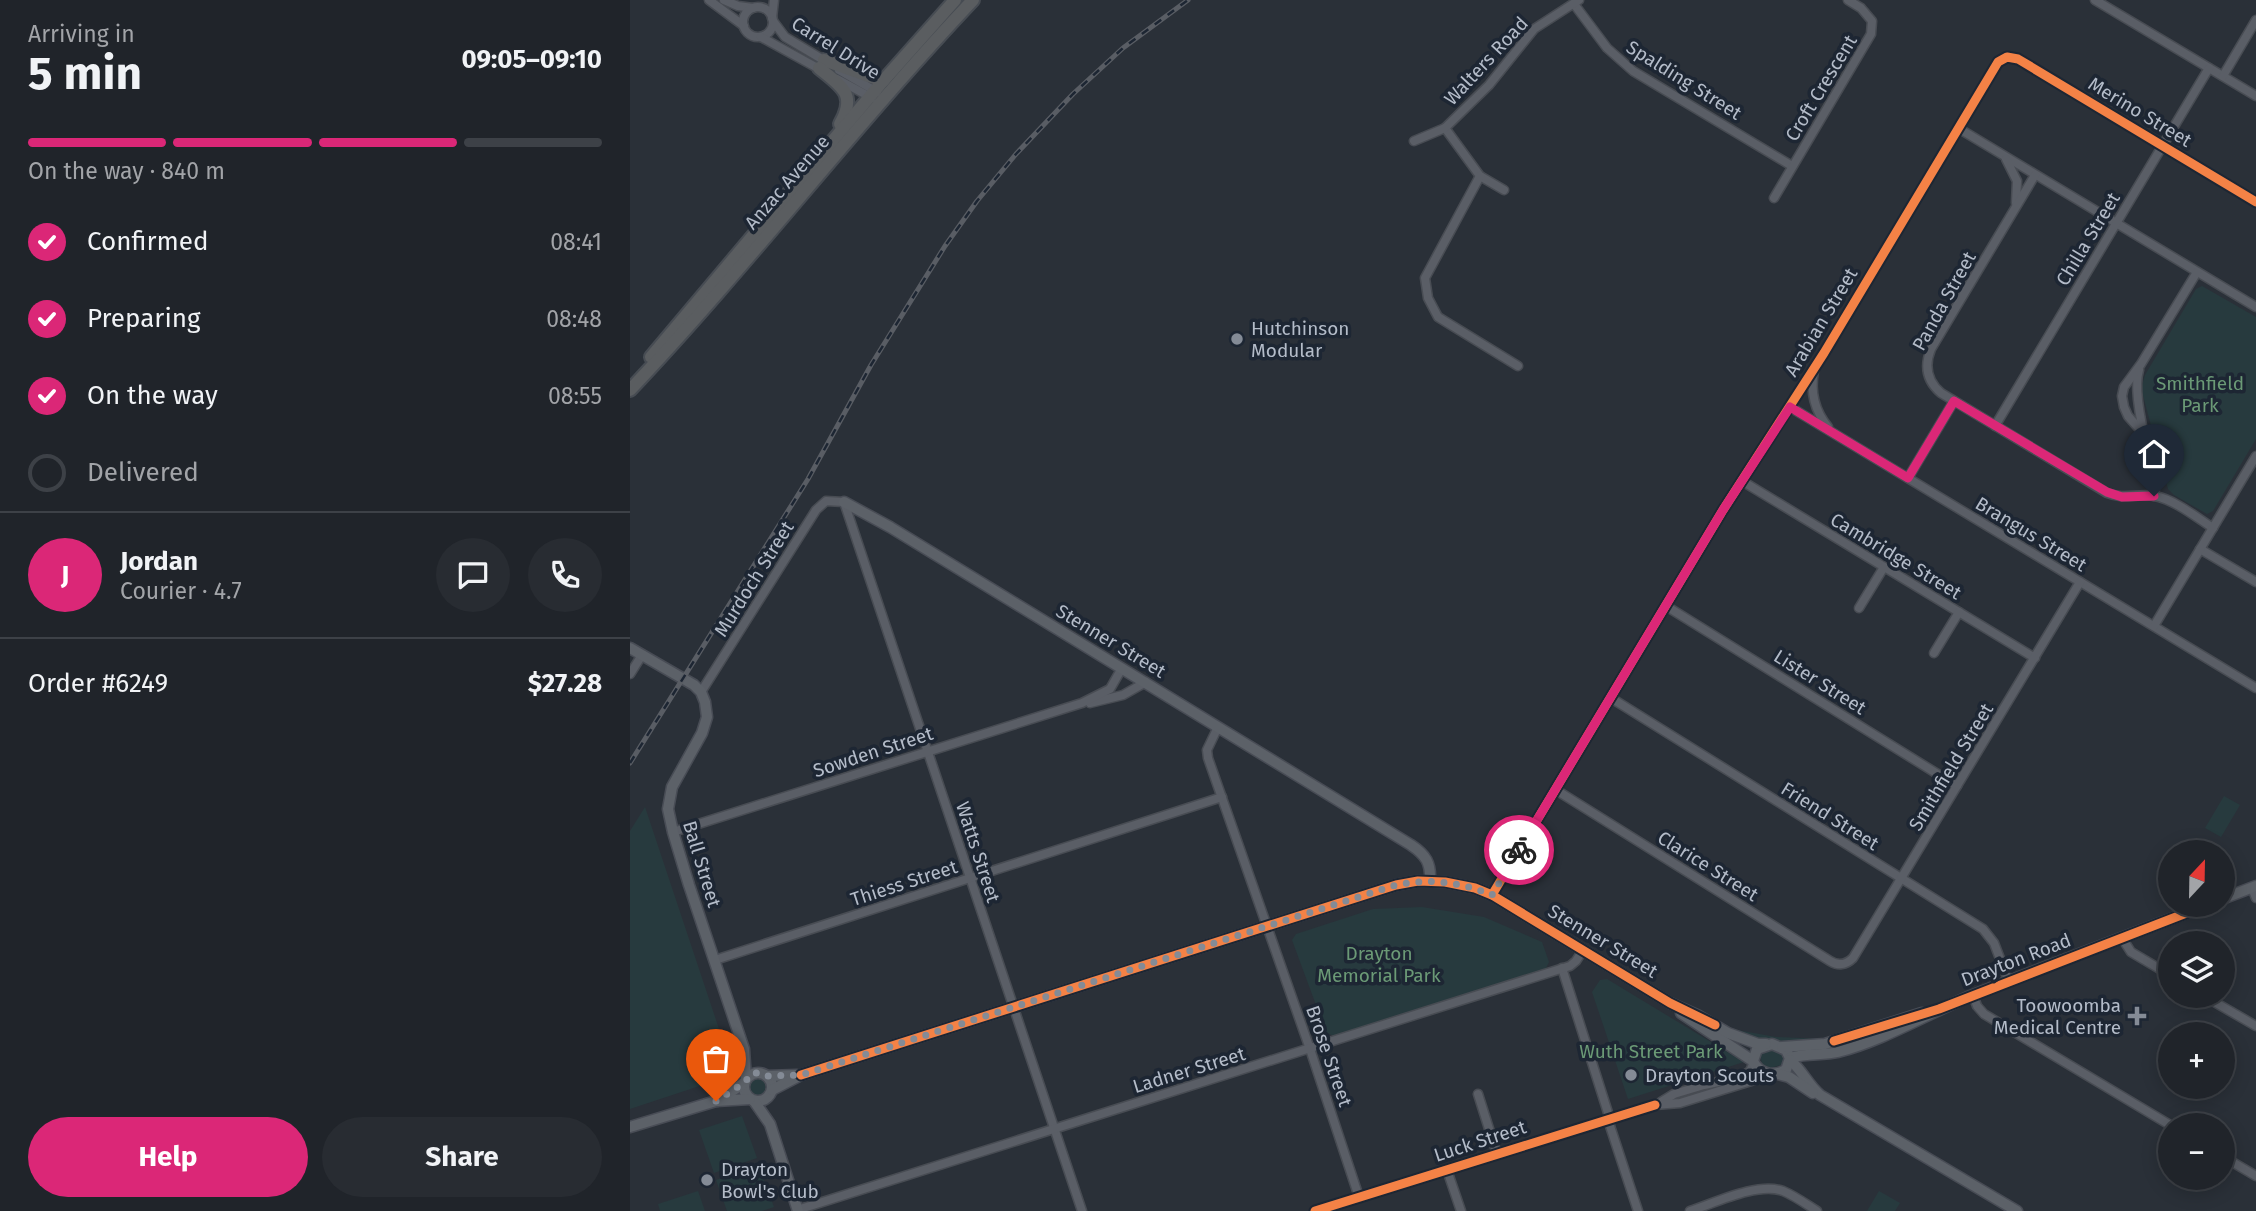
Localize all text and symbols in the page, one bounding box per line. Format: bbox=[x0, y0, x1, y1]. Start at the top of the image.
street label: Carrel Drive bbox=[787, 12, 885, 84]
street label: Walters Road bbox=[1439, 12, 1533, 110]
text: Arriving in bbox=[28, 20, 135, 48]
street label: Croft Crescent bbox=[1780, 31, 1862, 145]
street label: Spalding Street bbox=[1622, 35, 1746, 125]
text: 09:05–09:10 bbox=[461, 44, 602, 75]
text: 5 min bbox=[28, 46, 142, 101]
street label: Merino Street bbox=[2084, 72, 2196, 152]
street label: Anzac Avenue bbox=[740, 130, 834, 234]
text: On the way · 840 m bbox=[28, 157, 225, 185]
street label: Chilla Street bbox=[2051, 188, 2125, 290]
icon: check bbox=[28, 223, 66, 261]
text: Confirmed bbox=[87, 226, 208, 257]
text: 08:41 bbox=[550, 228, 602, 256]
street label: Panda Street bbox=[1907, 247, 1981, 355]
street label: Arabian Street bbox=[1780, 263, 1862, 380]
icon: check bbox=[28, 300, 66, 338]
text: Preparing bbox=[87, 303, 200, 334]
text: 08:48 bbox=[546, 305, 602, 333]
place label: Hutchinson Modular bbox=[1251, 317, 1349, 362]
marker: Hutchinson Modular bbox=[1229, 331, 1245, 347]
park label: Smithfield Park bbox=[2156, 372, 2244, 417]
icon: check bbox=[28, 377, 66, 415]
text: On the way bbox=[87, 380, 218, 411]
text: 08:55 bbox=[548, 382, 602, 410]
pin bbox=[2124, 424, 2184, 496]
icon: home bbox=[2135, 435, 2173, 473]
text: Delivered bbox=[87, 457, 199, 488]
street label: Brangus Street bbox=[1971, 492, 2091, 576]
street label: Cambridge Street bbox=[1826, 508, 1966, 604]
street label: Murdoch Street bbox=[709, 517, 799, 641]
button: chat bbox=[436, 538, 510, 612]
button: phone bbox=[528, 538, 602, 612]
text: Jordan bbox=[120, 546, 198, 577]
text: J bbox=[61, 560, 69, 591]
text: Courier · 4.7 bbox=[120, 577, 242, 605]
street label: Stenner Street bbox=[1052, 599, 1170, 683]
street label: Lister Street bbox=[1770, 645, 1871, 720]
text: Order #6249 bbox=[28, 668, 168, 699]
text: $27.28 bbox=[528, 668, 602, 699]
street label: Smithfield Street bbox=[1904, 699, 1998, 835]
street label: Sowden Street bbox=[810, 722, 936, 782]
street label: Friend Street bbox=[1777, 777, 1883, 855]
street label: Watts Street bbox=[951, 799, 1005, 905]
courier bbox=[1484, 815, 1554, 885]
street label: Ball Street bbox=[678, 818, 726, 910]
street label: Clarice Street bbox=[1653, 826, 1763, 906]
icon: bike bbox=[1500, 831, 1538, 869]
north arrow bbox=[2158, 840, 2235, 917]
map controls bbox=[2158, 840, 2235, 1190]
street label: Thiess Street bbox=[848, 855, 960, 911]
street label: Stenner Street bbox=[1544, 899, 1662, 983]
street label: Drayton Road bbox=[1958, 928, 2074, 992]
button: layers bbox=[2158, 931, 2235, 1008]
park label: Drayton Memorial Park bbox=[1317, 942, 1441, 987]
place label: Toowoomba Medical Centre bbox=[1994, 994, 2121, 1039]
street label: Brose Street bbox=[1301, 1003, 1357, 1110]
marker: Toowoomba Medical Centre bbox=[2127, 1006, 2147, 1026]
button: + bbox=[2158, 1022, 2235, 1099]
pin bbox=[686, 1029, 746, 1101]
icon: bag bbox=[697, 1040, 735, 1078]
park label: Wuth Street Park bbox=[1579, 1040, 1723, 1063]
street label: Ladner Street bbox=[1130, 1042, 1248, 1098]
place label: Drayton Scouts bbox=[1645, 1064, 1774, 1087]
marker: Drayton Scouts bbox=[1623, 1067, 1639, 1083]
button: − bbox=[2158, 1113, 2235, 1190]
street label: Luck Street bbox=[1431, 1115, 1529, 1167]
button: Help bbox=[28, 1117, 308, 1197]
button: Share bbox=[322, 1117, 602, 1197]
place label: Drayton Bowl's Club bbox=[721, 1158, 819, 1203]
marker: Drayton Bowl's Club bbox=[699, 1172, 715, 1188]

